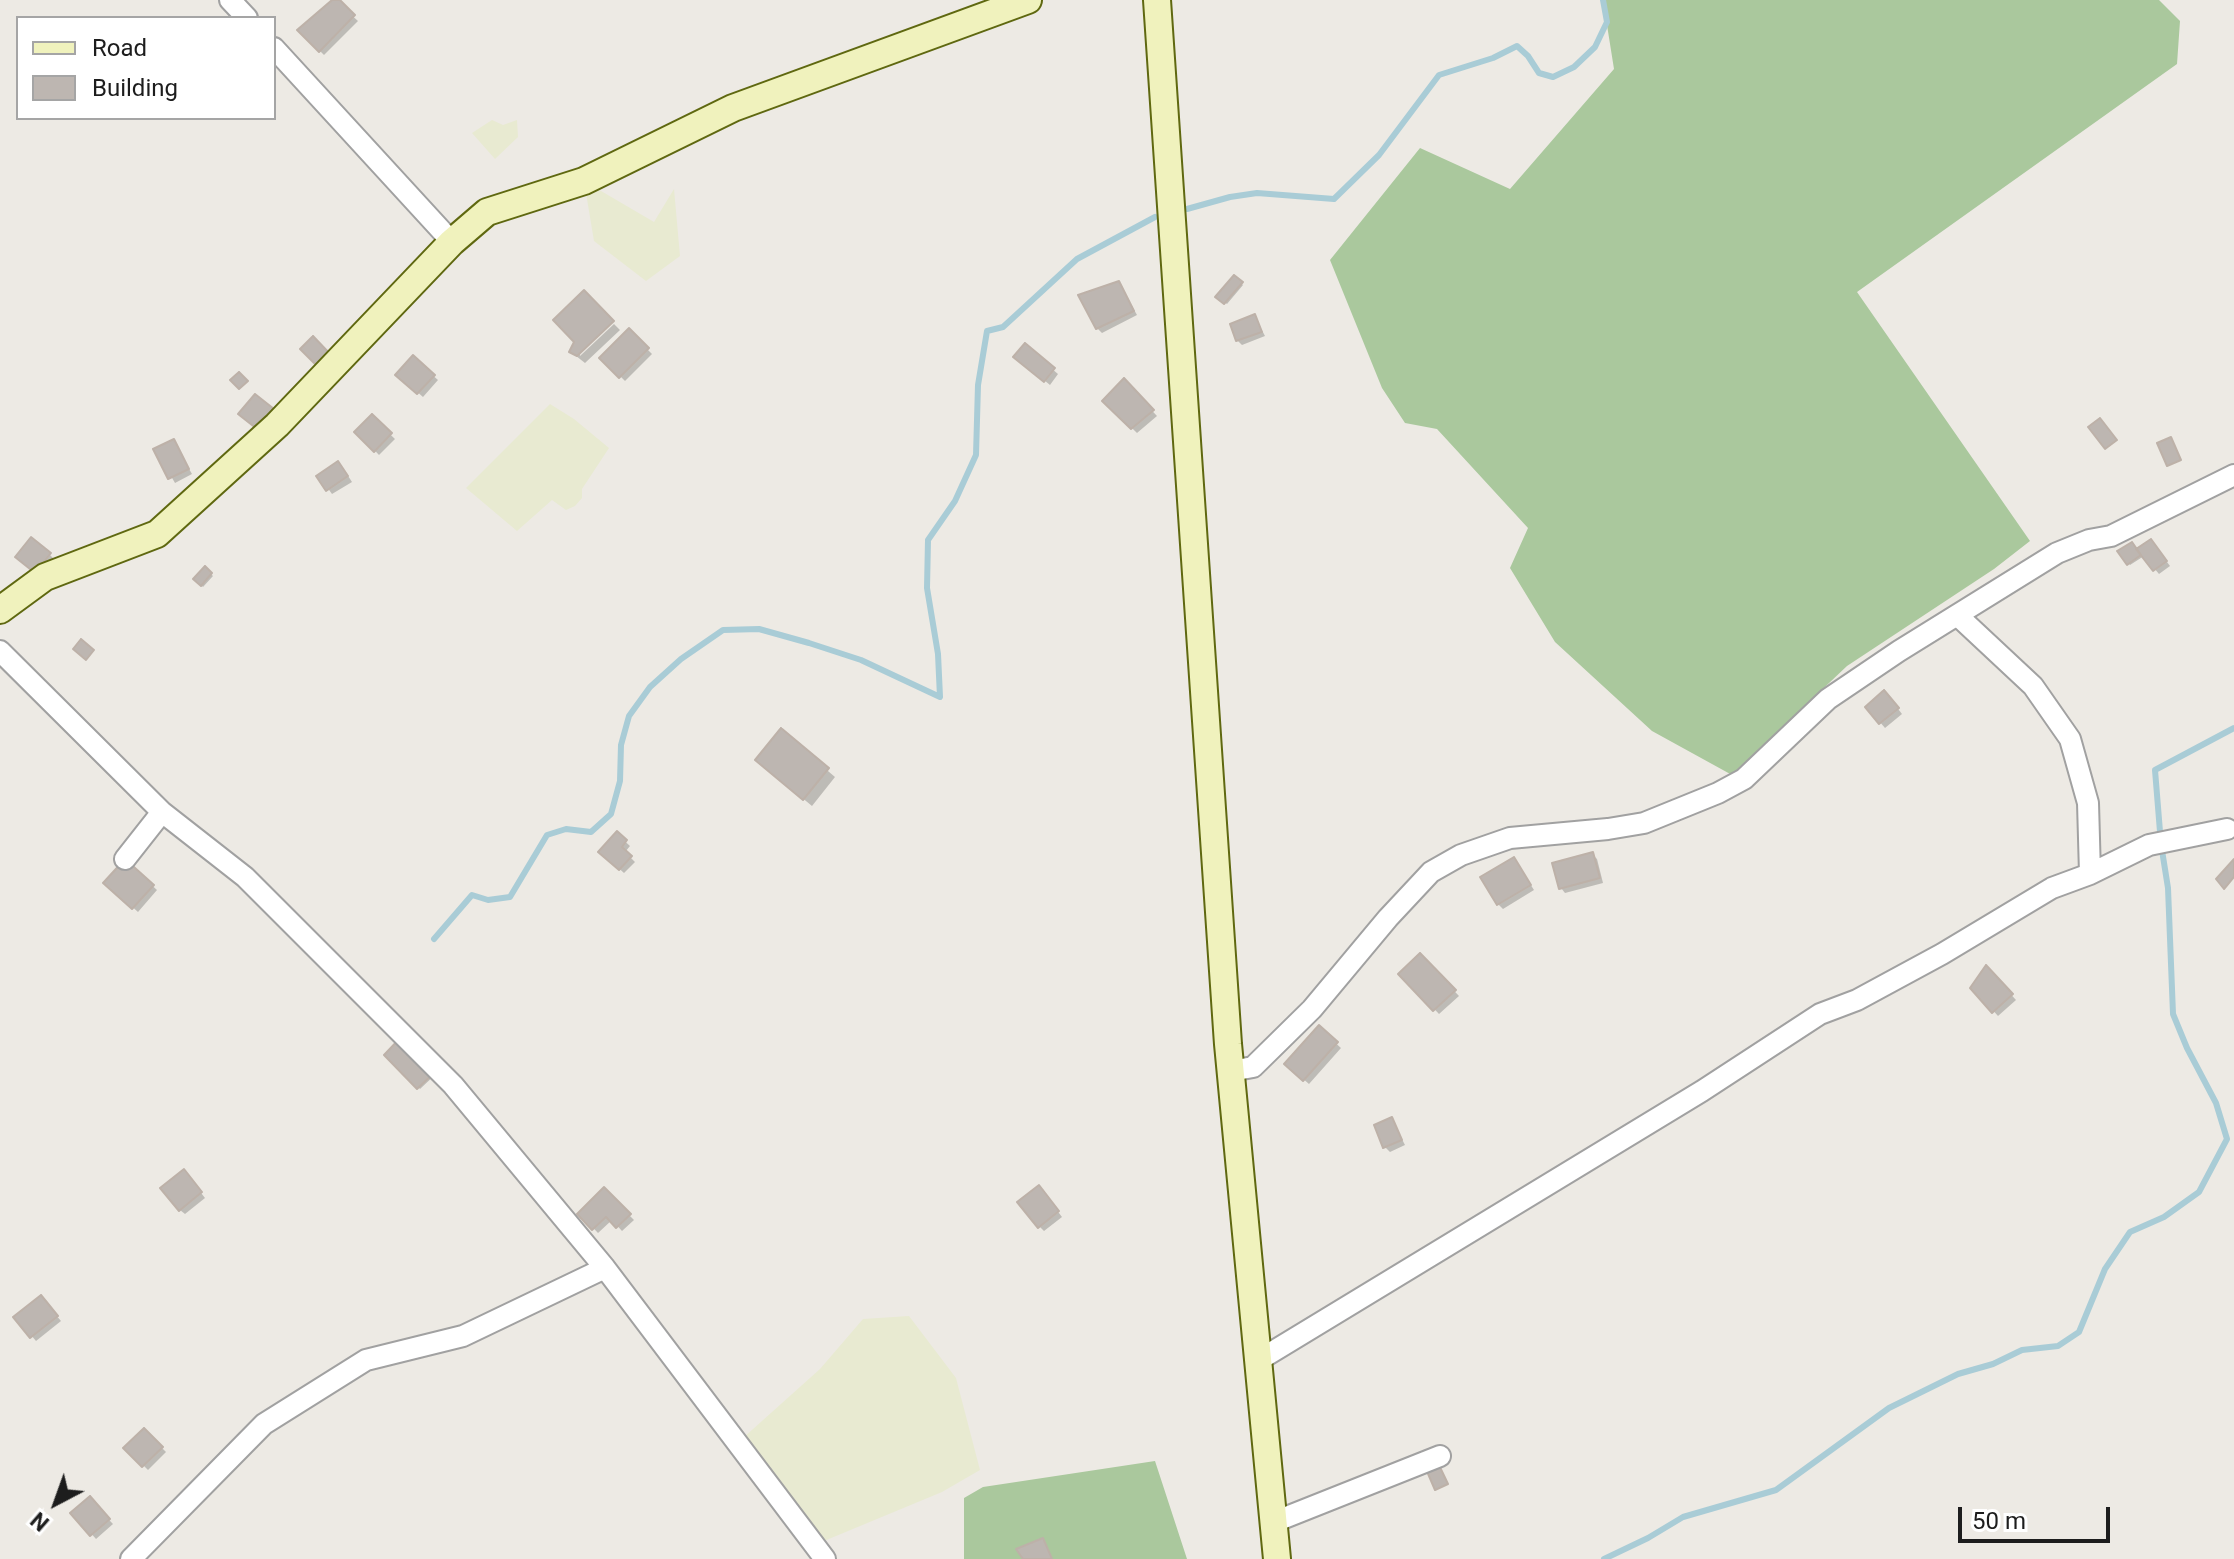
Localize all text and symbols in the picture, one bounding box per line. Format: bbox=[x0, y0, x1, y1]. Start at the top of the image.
legend bbox=[16, 16, 276, 120]
text: Road bbox=[92, 34, 147, 62]
text: Building bbox=[92, 74, 178, 102]
north arrow bbox=[16, 1463, 96, 1543]
scale bar bbox=[1962, 1491, 2114, 1541]
text: N bbox=[26, 1507, 54, 1536]
text: 50 m bbox=[1972, 1507, 2026, 1535]

